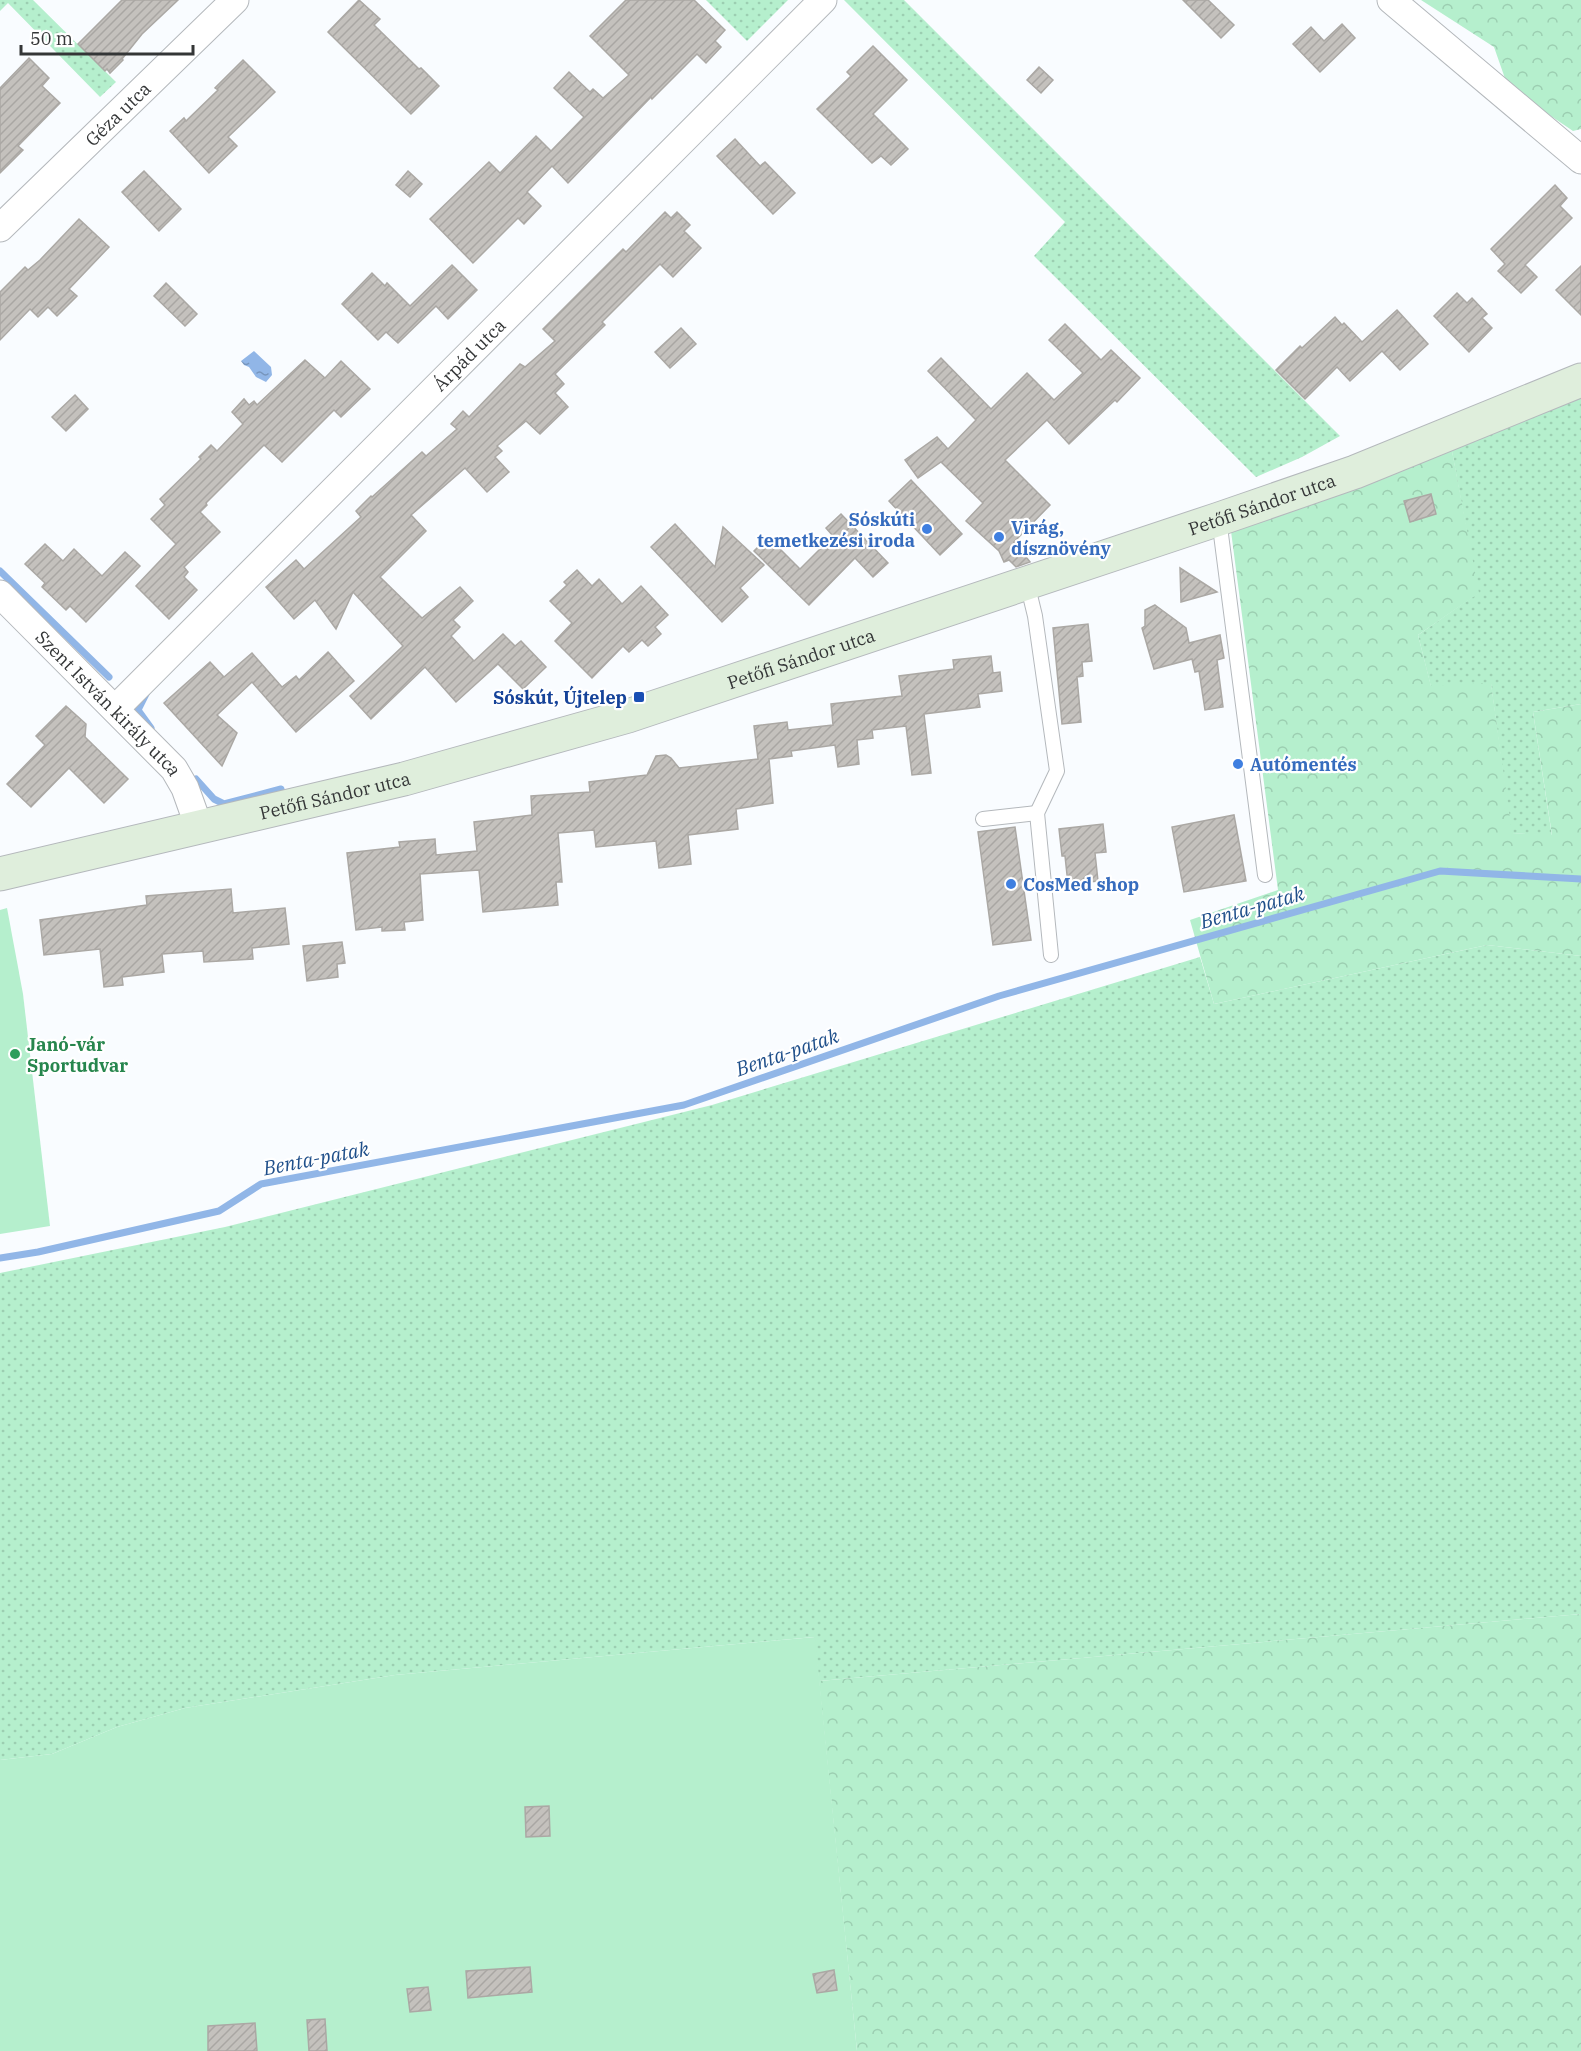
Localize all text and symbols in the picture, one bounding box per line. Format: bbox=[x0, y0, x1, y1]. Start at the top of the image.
scale bar bbox=[21, 18, 194, 56]
text: 50 m bbox=[30, 27, 73, 50]
street label: Géza utca bbox=[80, 77, 155, 151]
street label: Árpád utca bbox=[428, 313, 510, 396]
street label: Petőfi Sándor utca bbox=[1185, 468, 1339, 540]
place label: Sóskúti temetkezési iroda bbox=[757, 508, 915, 552]
place label: Virág, dísznövény bbox=[1011, 516, 1112, 560]
marker: Sóskúti temetkezési iroda bbox=[920, 522, 934, 536]
marker: Virág, dísznövény bbox=[992, 530, 1006, 544]
street label: Petőfi Sándor utca bbox=[724, 623, 878, 694]
street label: Szent István király utca bbox=[31, 625, 187, 780]
place label: Sóskút, Újtelep bbox=[493, 685, 627, 709]
marker: Sóskút, Újtelep bbox=[632, 690, 646, 704]
place label: Autómentés bbox=[1250, 753, 1357, 776]
marker: Autómentés bbox=[1231, 757, 1245, 771]
street label: Petőfi Sándor utca bbox=[257, 766, 413, 824]
place label: CosMed shop bbox=[1023, 873, 1139, 896]
marker: CosMed shop bbox=[1004, 877, 1018, 891]
water label: Benta-patak bbox=[1196, 879, 1308, 935]
water label: Benta-patak bbox=[731, 1022, 842, 1083]
place label: Janó-vár Sportudvar bbox=[27, 1033, 128, 1077]
marker: Janó-vár Sportudvar bbox=[8, 1047, 22, 1061]
water label: Benta-patak bbox=[260, 1134, 372, 1182]

